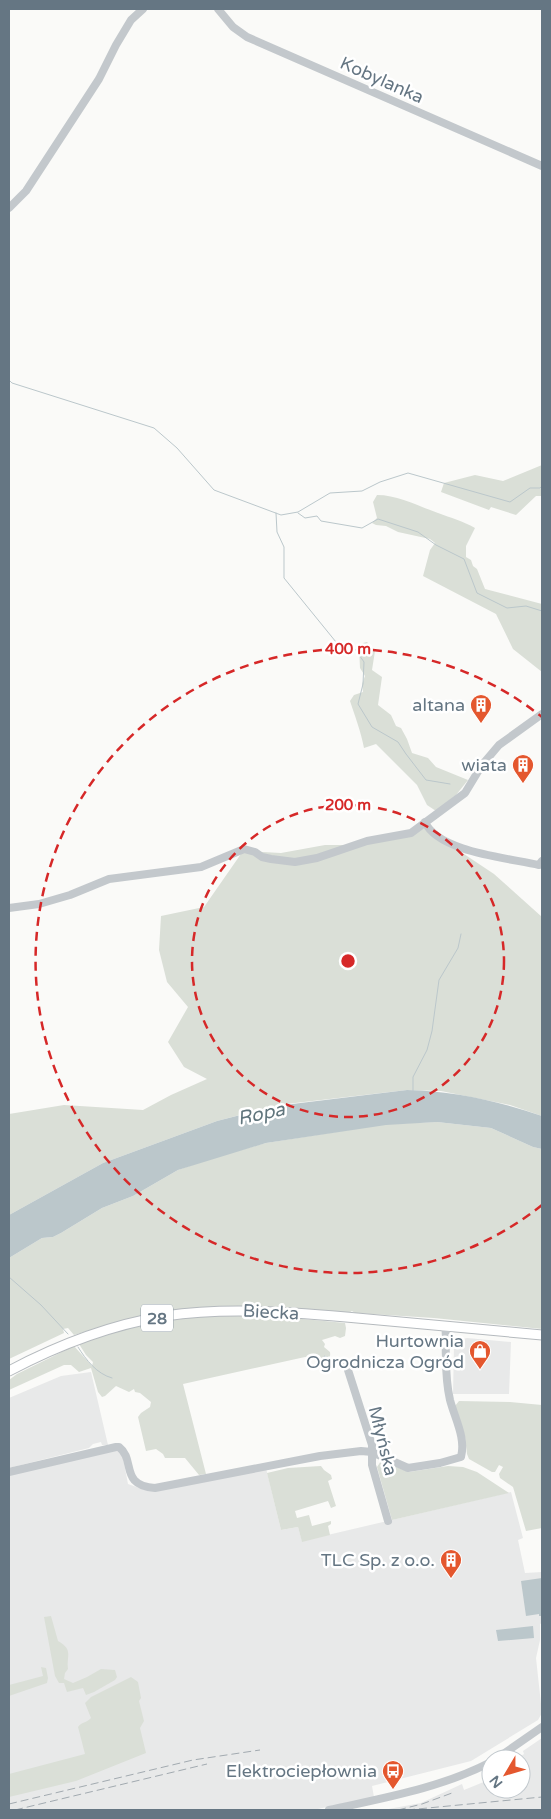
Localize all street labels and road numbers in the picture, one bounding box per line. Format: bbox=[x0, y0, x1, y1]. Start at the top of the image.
street label: Kobylanka bbox=[337, 52, 427, 108]
street label: Biecka bbox=[242, 1300, 300, 1324]
road number: 28 bbox=[141, 1305, 173, 1332]
street label: Młyńska bbox=[364, 1404, 402, 1478]

